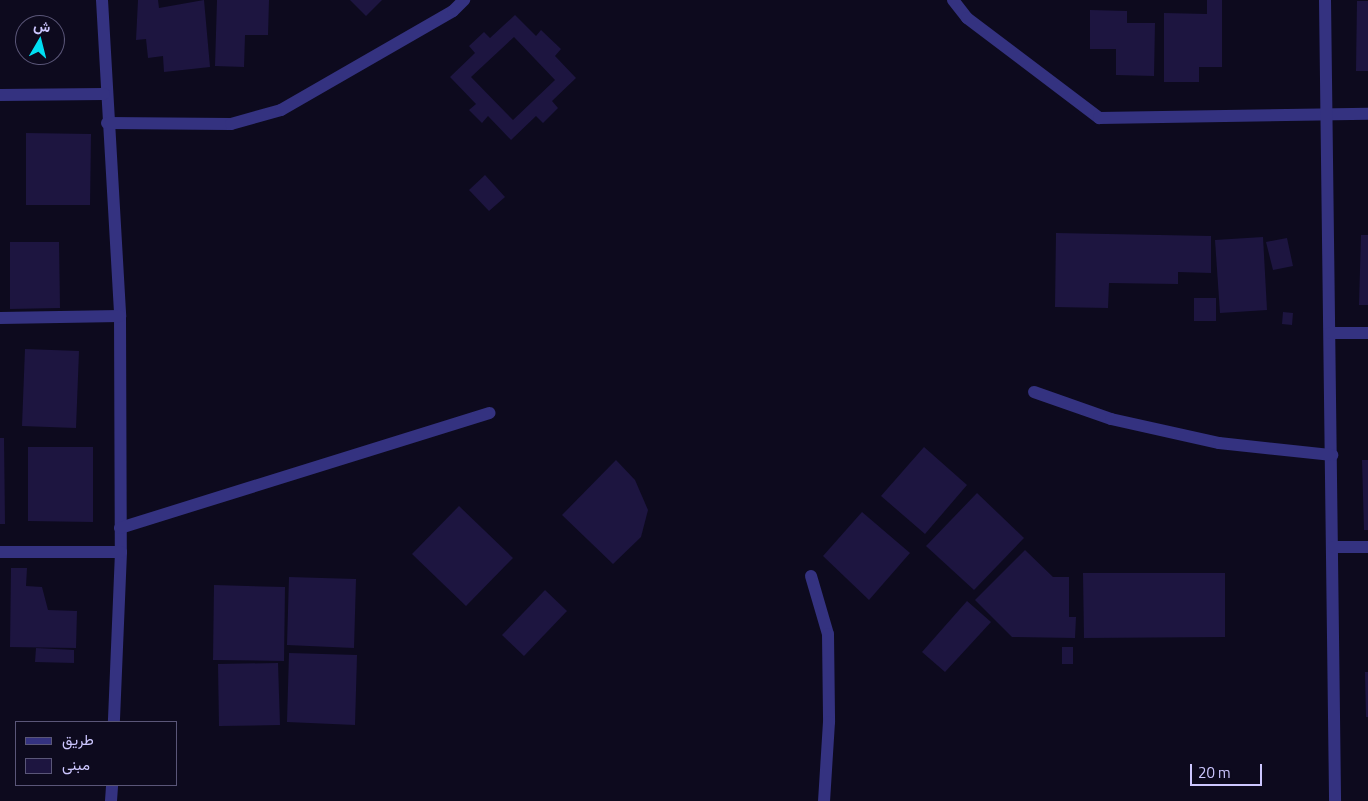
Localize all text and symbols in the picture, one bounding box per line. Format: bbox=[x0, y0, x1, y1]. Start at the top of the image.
text: ش bbox=[32, 14, 52, 37]
north arrow bbox=[15, 15, 65, 65]
legend bbox=[15, 721, 178, 786]
text: طريق bbox=[62, 728, 94, 751]
text: مبنى bbox=[62, 753, 90, 776]
scale bar bbox=[1193, 754, 1266, 786]
text: 20 m bbox=[1198, 761, 1231, 784]

